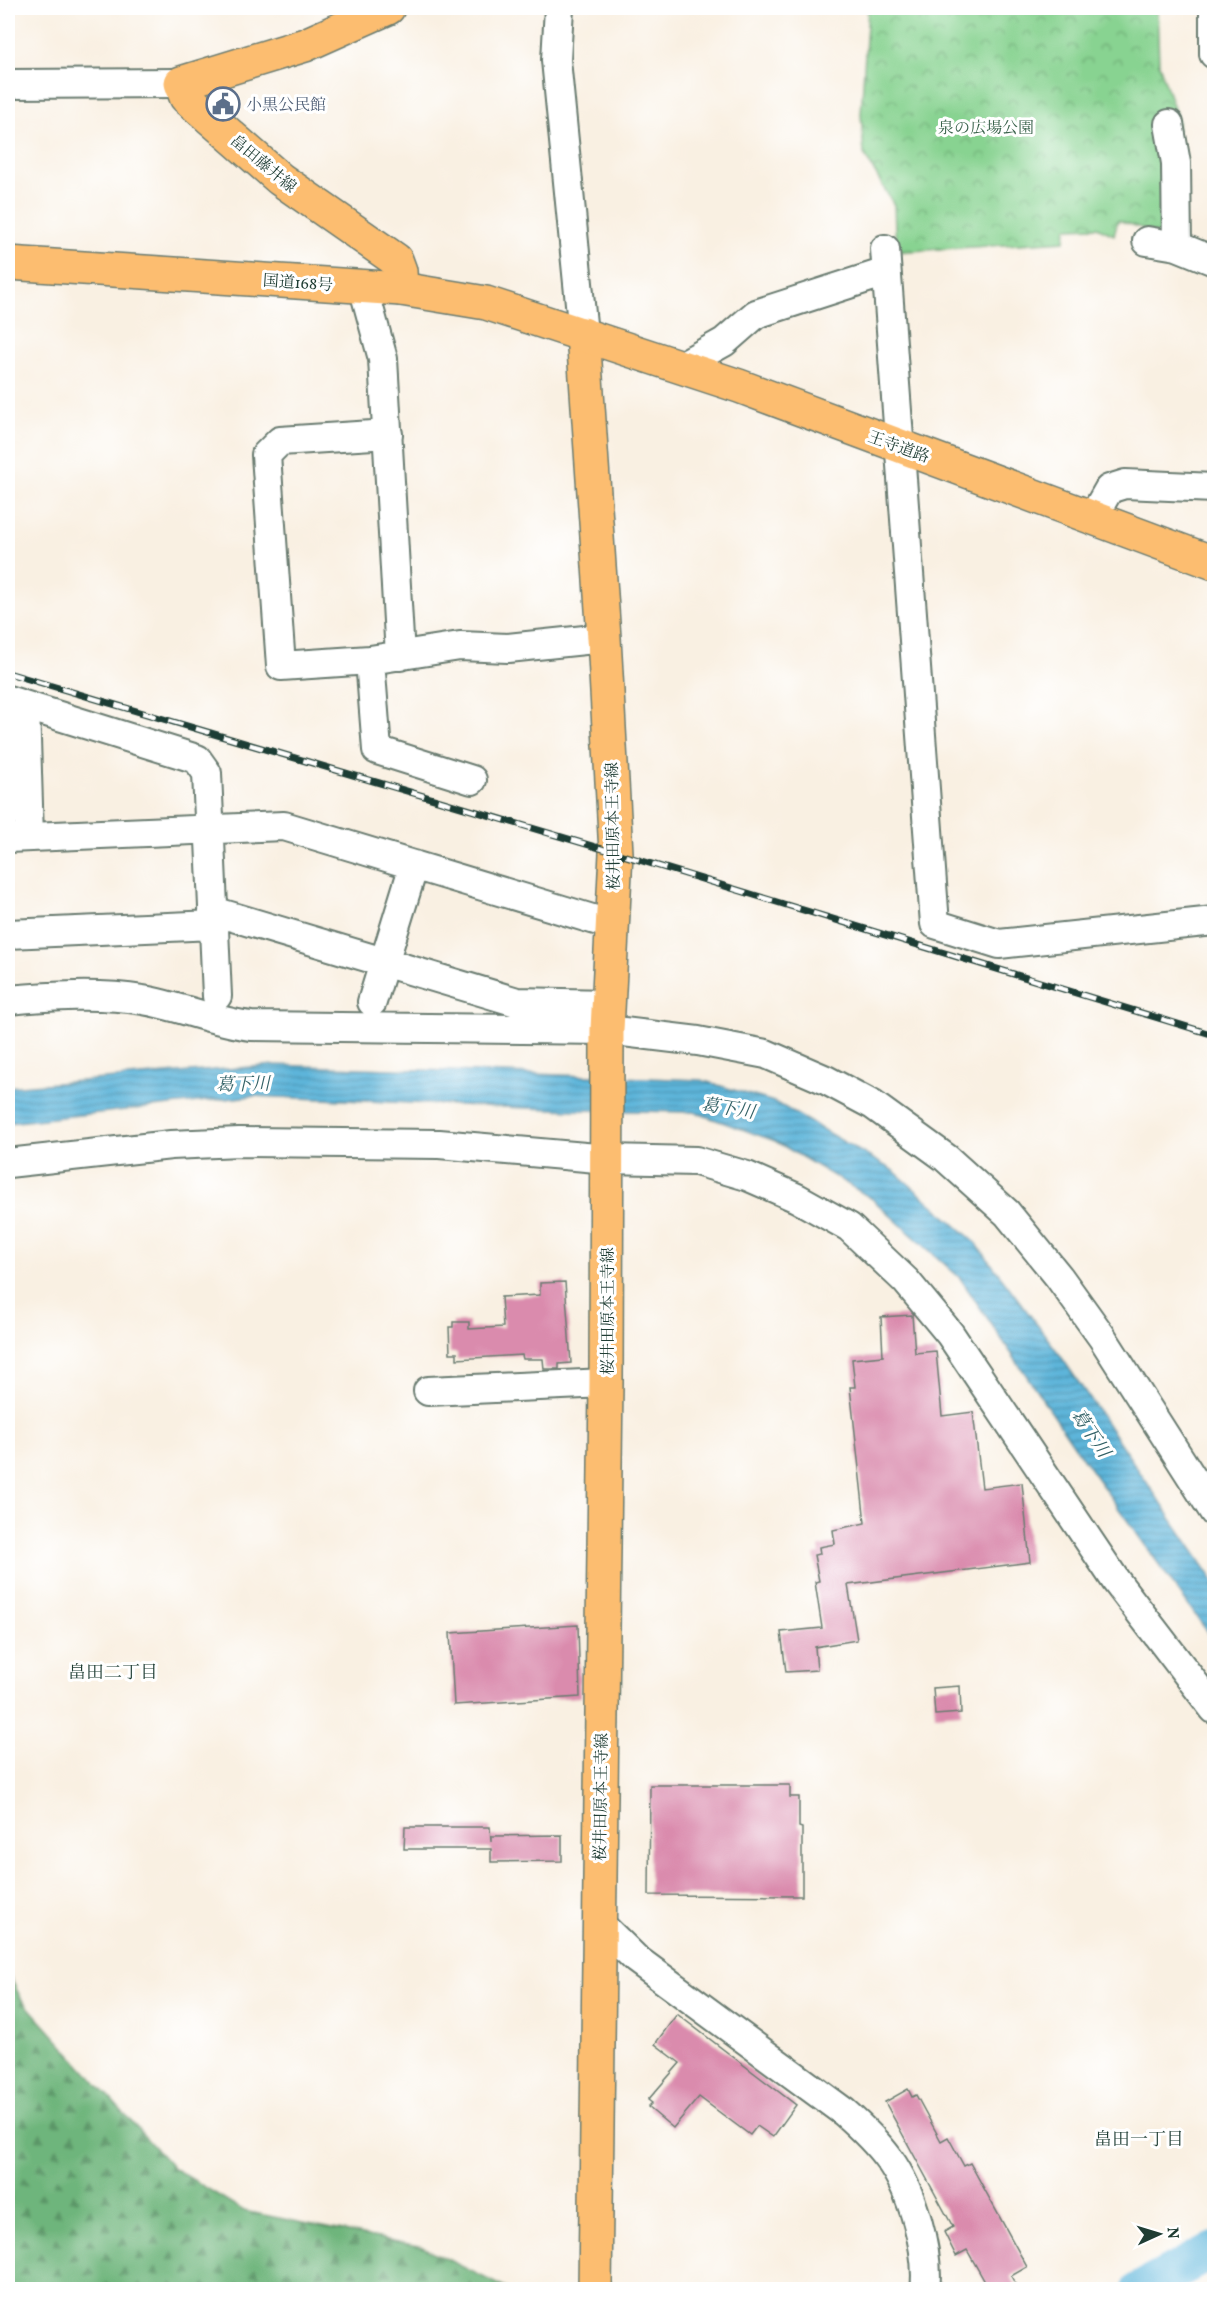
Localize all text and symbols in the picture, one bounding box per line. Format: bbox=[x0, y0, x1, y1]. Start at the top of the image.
public building icon: 小黒公民館 bbox=[205, 86, 241, 122]
place label: 小黒公民館 bbox=[246, 95, 326, 117]
park label: 泉の広場公園 bbox=[938, 118, 1034, 140]
street label: 畠田藤井線 bbox=[225, 130, 300, 199]
street label: 国道168号 bbox=[262, 271, 334, 297]
street label: 王寺道路 bbox=[864, 427, 932, 469]
street label: 桜井田原本王寺線 bbox=[602, 762, 626, 890]
water label: 葛下川 bbox=[216, 1072, 272, 1098]
water label: 葛下川 bbox=[699, 1093, 758, 1126]
street label: 桜井田原本王寺線 bbox=[598, 1247, 620, 1375]
water label: 葛下川 bbox=[1064, 1404, 1116, 1465]
district label: 畠田二丁目 bbox=[68, 1661, 158, 1686]
street label: 桜井田原本王寺線 bbox=[590, 1733, 614, 1861]
district label: 畠田一丁目 bbox=[1094, 2128, 1184, 2153]
north arrow bbox=[1129, 2204, 1189, 2264]
text: N bbox=[1161, 2227, 1183, 2240]

